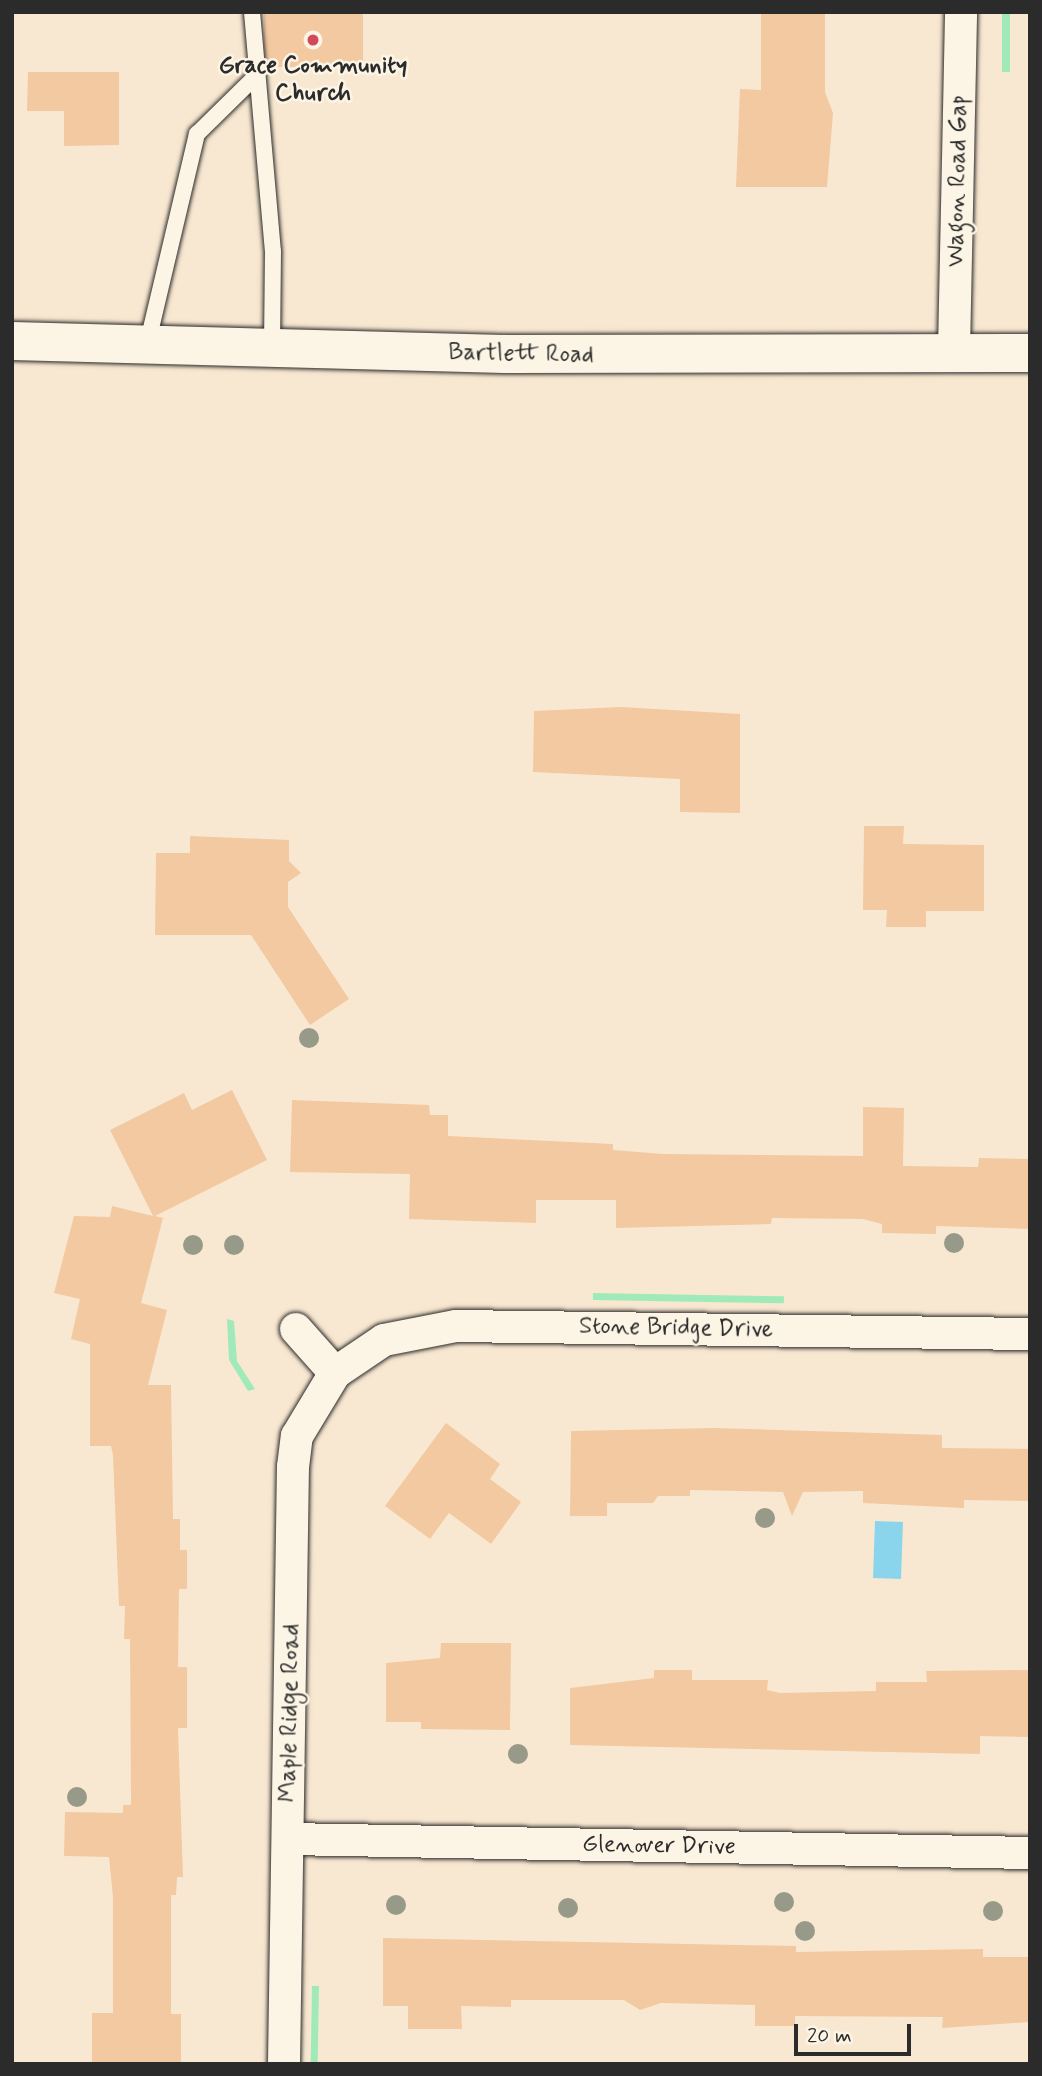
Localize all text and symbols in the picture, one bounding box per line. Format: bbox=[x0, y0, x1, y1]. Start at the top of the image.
marker: Grace Community Church bbox=[305, 32, 321, 48]
place label: Grace Community Church bbox=[219, 52, 407, 108]
street label: Wagon Road Gap bbox=[942, 95, 974, 267]
street label: Bartlett Road bbox=[448, 338, 594, 370]
street label: Stone Bridge Drive bbox=[580, 1312, 772, 1344]
street label: Maple Ridge Road bbox=[274, 1625, 306, 1801]
street label: Glenover Drive bbox=[583, 1830, 735, 1862]
scale bar bbox=[797, 2010, 914, 2054]
text: 20 m bbox=[807, 2022, 852, 2050]

